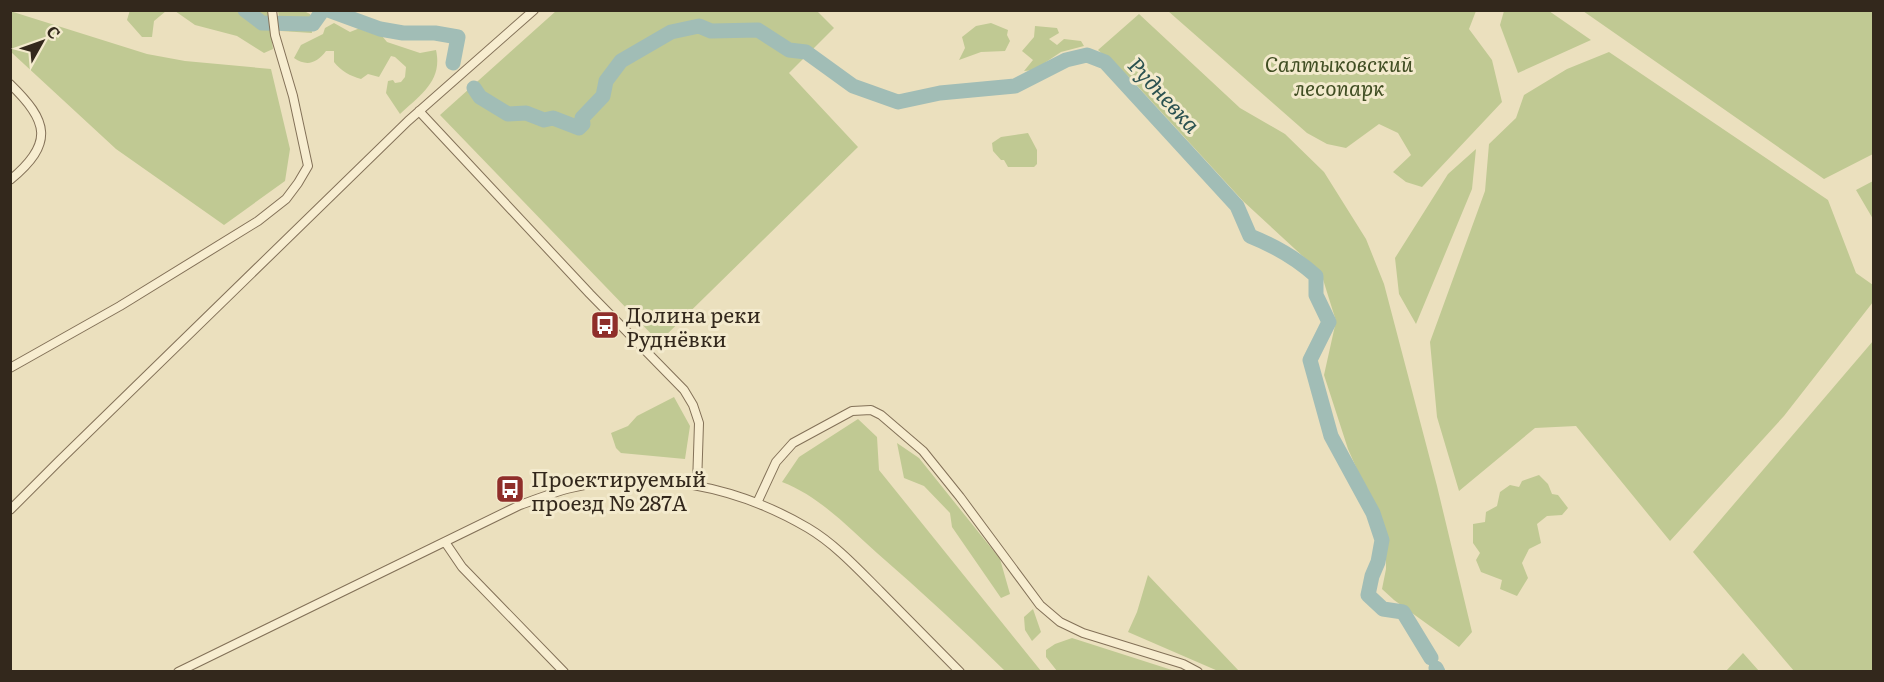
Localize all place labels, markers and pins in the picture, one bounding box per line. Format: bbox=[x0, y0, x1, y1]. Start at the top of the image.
place label: Долина реки Руднёвки bbox=[626, 298, 761, 353]
bus stop icon: Долина реки Руднёвки bbox=[589, 309, 621, 341]
place label: Проектируемый проезд № 287А bbox=[531, 462, 706, 517]
bus stop icon: Проектируемый проезд № 287А bbox=[494, 473, 526, 505]

